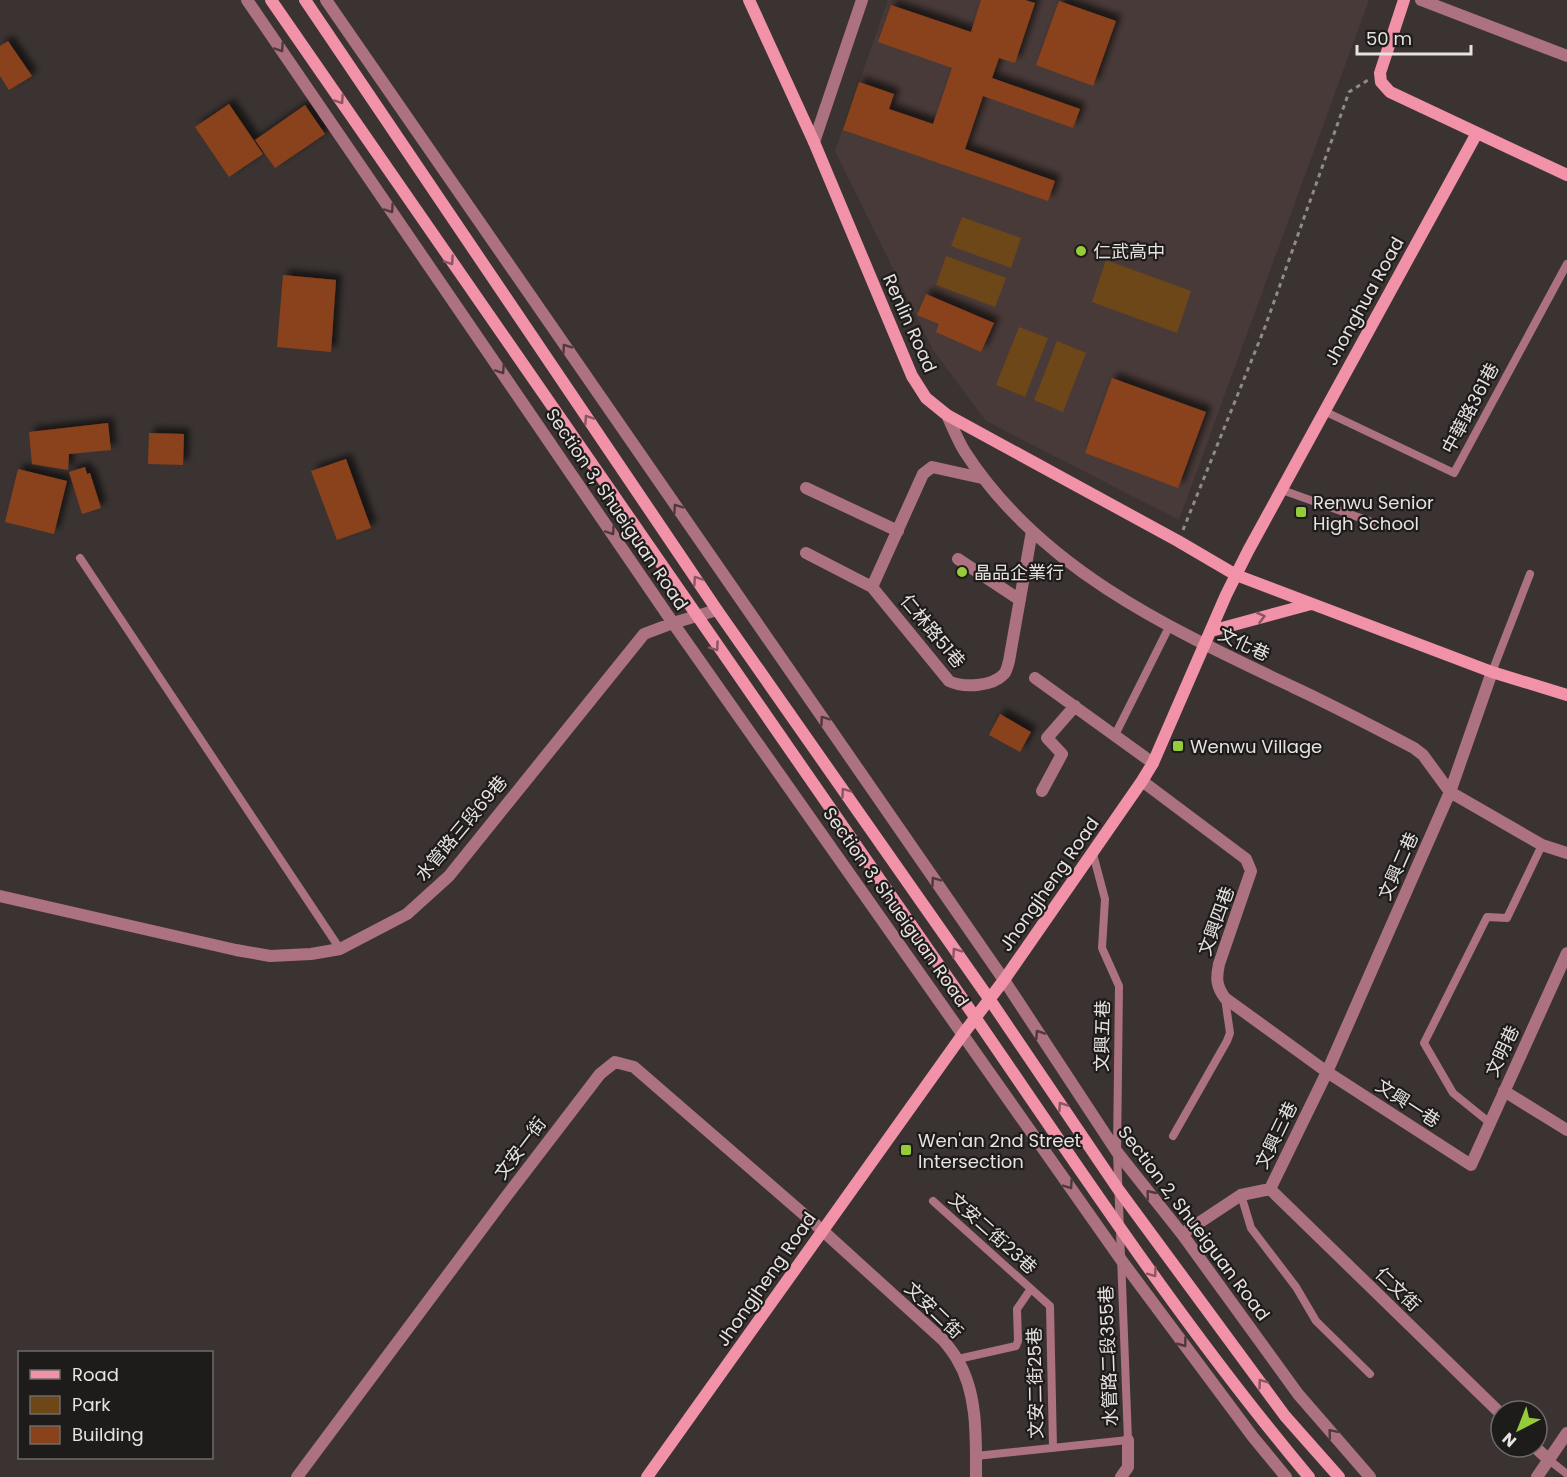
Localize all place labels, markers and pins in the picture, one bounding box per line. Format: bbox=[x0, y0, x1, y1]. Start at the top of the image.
place label: 仁武高中 bbox=[1093, 239, 1165, 264]
marker: 仁武高中 bbox=[1074, 244, 1088, 258]
place label: Renwu Senior High School bbox=[1313, 490, 1434, 536]
marker: Renwu Senior High School bbox=[1294, 505, 1308, 519]
place label: 晶品企業行 bbox=[974, 560, 1064, 585]
marker: 晶品企業行 bbox=[955, 565, 969, 579]
place label: Wenwu Village bbox=[1190, 734, 1322, 759]
marker: Wenwu Village bbox=[1171, 739, 1185, 753]
place label: Wen'an 2nd Street Intersection bbox=[918, 1128, 1081, 1174]
marker: Wen'an 2nd Street Intersection bbox=[899, 1143, 913, 1157]

